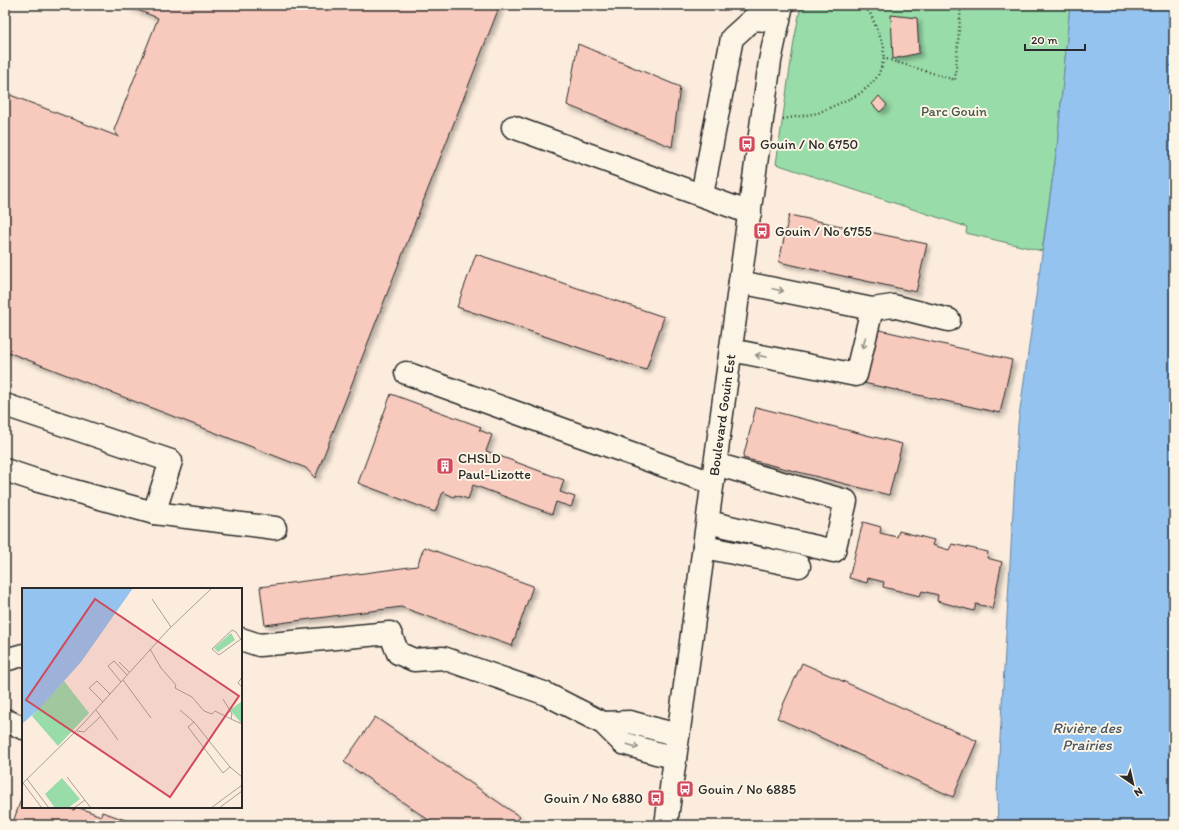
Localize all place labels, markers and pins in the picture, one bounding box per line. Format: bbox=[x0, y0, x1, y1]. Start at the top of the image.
bus stop icon: Gouin / No 6750 bbox=[737, 134, 757, 154]
place label: Gouin / No 6750 bbox=[760, 136, 858, 153]
bus stop icon: Gouin / No 6755 bbox=[752, 221, 772, 241]
place label: Gouin / No 6755 bbox=[775, 223, 872, 240]
place label: CHSLD Paul-Lizotte bbox=[458, 450, 531, 483]
building icon: CHSLD Paul-Lizotte bbox=[435, 456, 455, 476]
bus stop icon: Gouin / No 6885 bbox=[675, 779, 695, 799]
place label: Gouin / No 6885 bbox=[698, 781, 796, 798]
bus stop icon: Gouin / No 6880 bbox=[646, 788, 666, 808]
place label: Gouin / No 6880 bbox=[544, 790, 643, 807]

